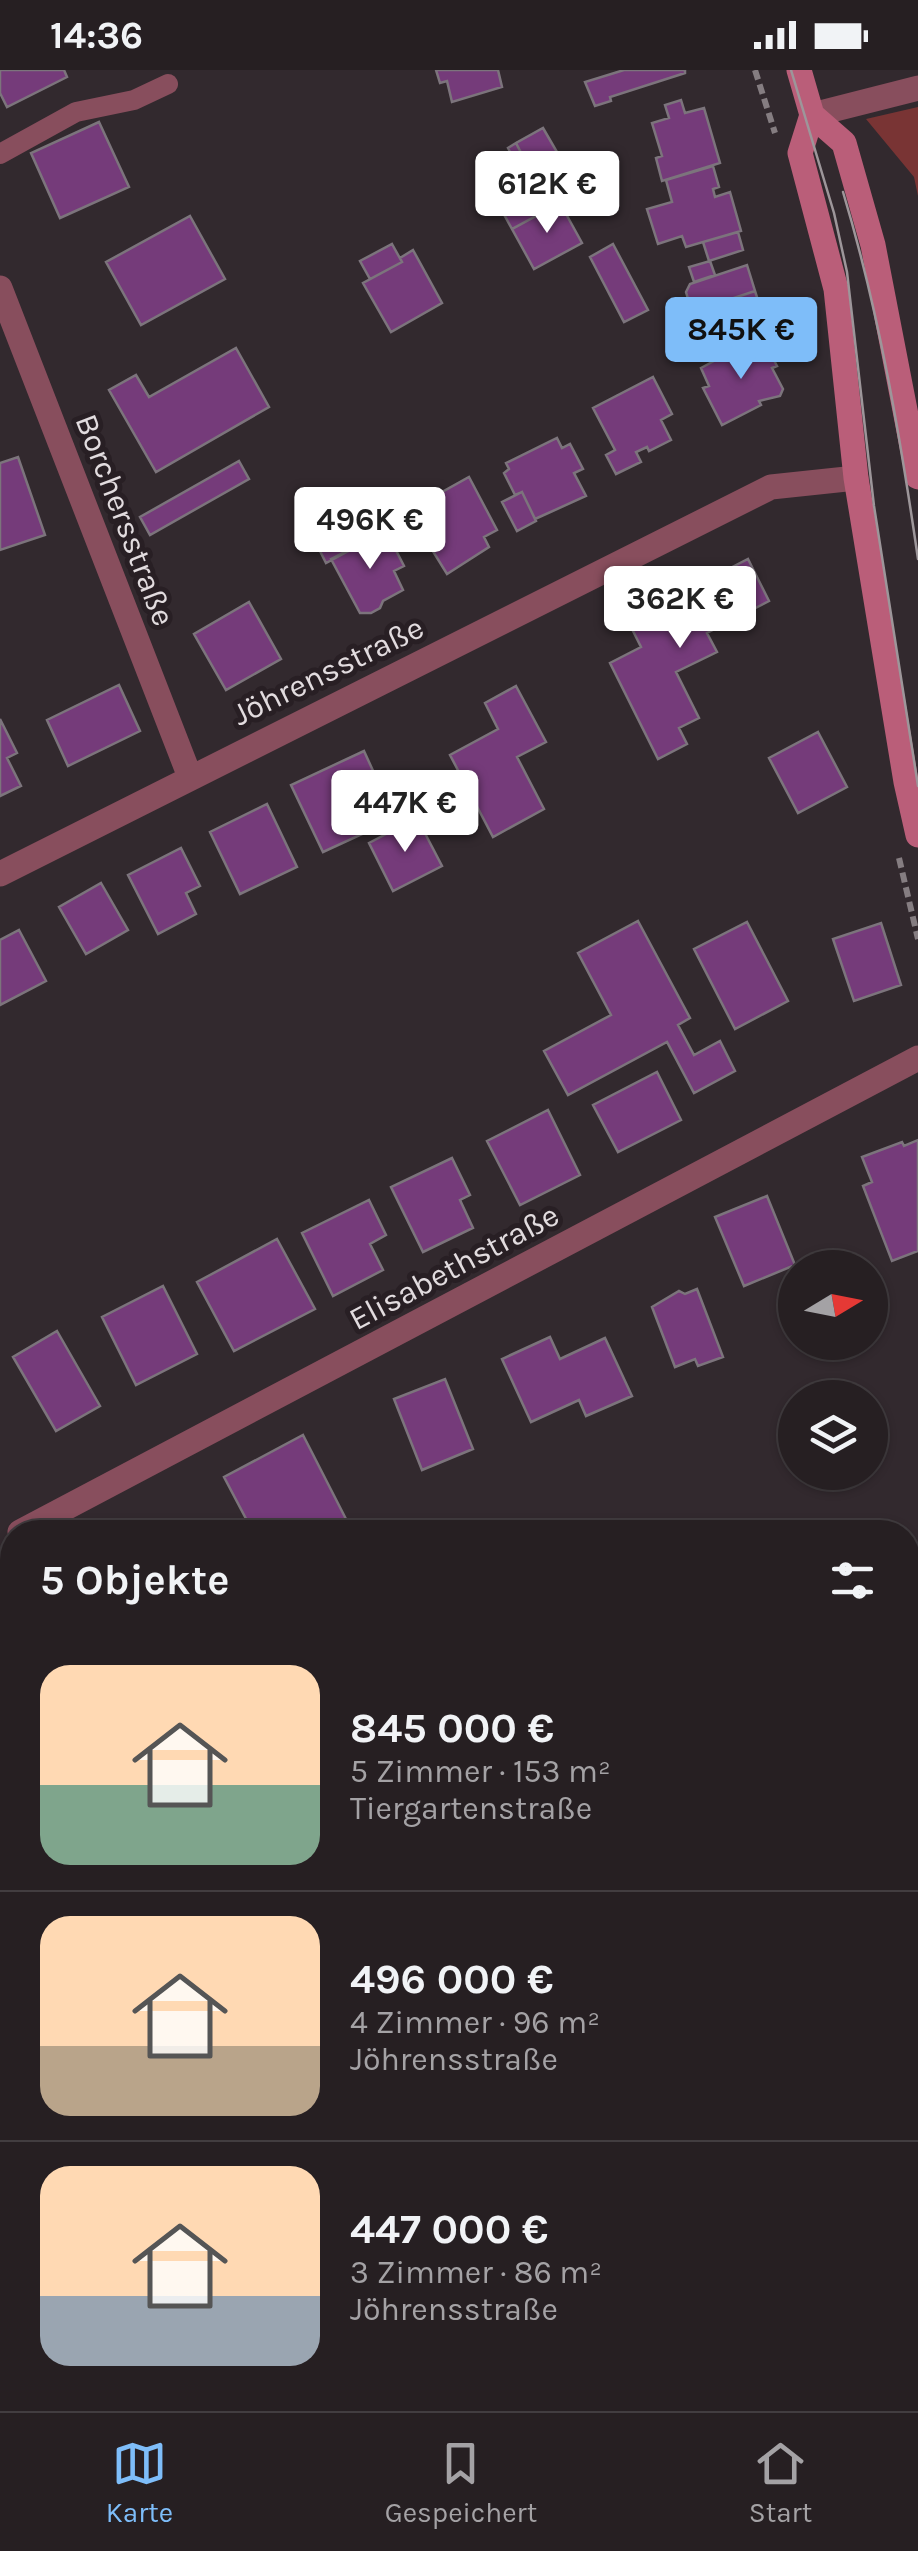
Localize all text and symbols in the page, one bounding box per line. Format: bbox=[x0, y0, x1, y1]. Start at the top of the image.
text: 14:36 bbox=[50, 13, 143, 58]
pin: 612K € bbox=[466, 151, 628, 236]
text: 612K € bbox=[497, 165, 597, 202]
pin: 845K € bbox=[660, 297, 822, 382]
text: 845K € bbox=[687, 311, 795, 348]
street label: Borchersstraße bbox=[68, 409, 182, 631]
pin: 496K € bbox=[289, 487, 451, 572]
text: 496K € bbox=[316, 501, 424, 538]
pin: 362K € bbox=[599, 566, 761, 651]
text: 362K € bbox=[626, 580, 734, 617]
street label: Jöhrensstraße bbox=[226, 609, 430, 733]
pin: 447K € bbox=[324, 770, 486, 855]
text: 447K € bbox=[353, 784, 457, 821]
street label: Elisabethstraße bbox=[343, 1196, 565, 1338]
north arrow bbox=[778, 1250, 888, 1360]
map controls bbox=[778, 1250, 888, 1490]
button: layers bbox=[778, 1380, 888, 1490]
icon: filters bbox=[825, 1553, 880, 1608]
text: 5 Objekte bbox=[40, 1555, 230, 1605]
text: 845 000 € bbox=[350, 1703, 554, 1753]
icon: home bbox=[120, 1705, 240, 1825]
text: 5 Zimmer · 153 m² bbox=[350, 1753, 611, 1790]
text: Tiergartenstraße bbox=[350, 1790, 592, 1827]
text: 496 000 € bbox=[350, 1954, 554, 2004]
icon: home bbox=[120, 1956, 240, 2076]
text: 4 Zimmer · 96 m² bbox=[350, 2004, 600, 2041]
text: Jöhrensstraße bbox=[350, 2041, 558, 2078]
text: 447 000 € bbox=[350, 2204, 548, 2254]
icon: home bbox=[120, 2206, 240, 2326]
text: 3 Zimmer · 86 m² bbox=[350, 2254, 602, 2291]
text: Jöhrensstraße bbox=[350, 2291, 558, 2328]
tab: Karte bbox=[106, 2436, 173, 2529]
tab: Gespeichert bbox=[385, 2436, 537, 2529]
tab: Start bbox=[749, 2436, 812, 2529]

